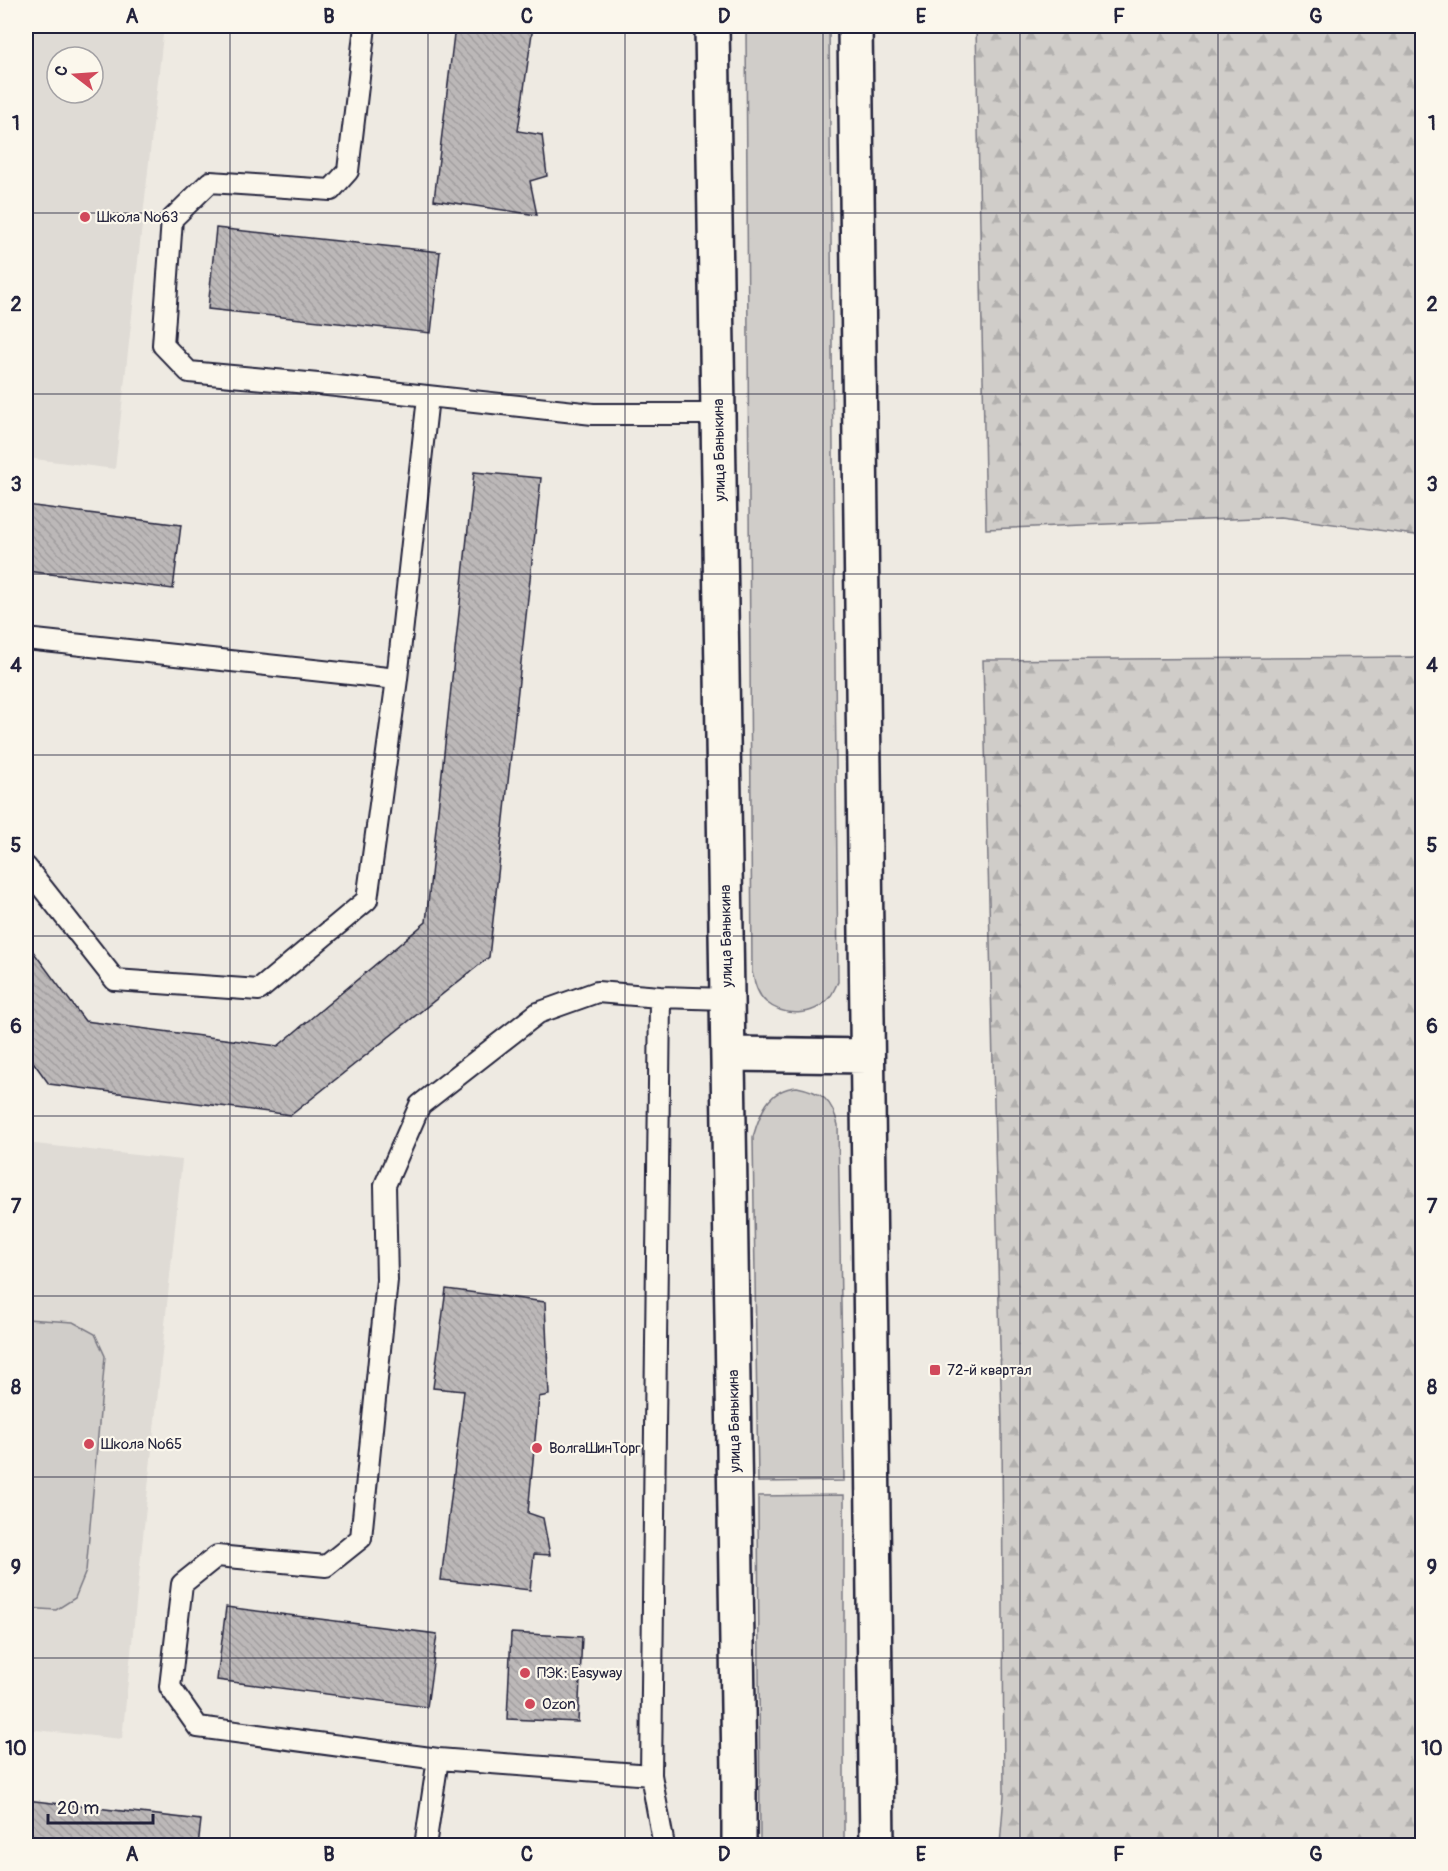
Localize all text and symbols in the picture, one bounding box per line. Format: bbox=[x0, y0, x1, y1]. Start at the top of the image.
text: A bbox=[126, 4, 139, 29]
text: B bbox=[323, 4, 335, 29]
text: C bbox=[521, 4, 533, 29]
text: D bbox=[718, 4, 731, 29]
text: E bbox=[916, 4, 927, 29]
text: F bbox=[1113, 4, 1125, 29]
text: G bbox=[1309, 4, 1323, 29]
north arrow bbox=[45, 45, 105, 105]
text: С bbox=[51, 63, 73, 79]
text: 1 bbox=[12, 111, 20, 136]
text: 1 bbox=[1428, 111, 1436, 136]
place label: Школа №63 bbox=[97, 208, 178, 227]
marker: Школа №63 bbox=[78, 210, 92, 224]
text: 2 bbox=[10, 292, 22, 317]
text: 2 bbox=[1426, 292, 1438, 317]
street label: улица Баныкина bbox=[709, 399, 730, 502]
text: 3 bbox=[10, 472, 22, 497]
text: 3 bbox=[1426, 472, 1438, 497]
text: 4 bbox=[10, 653, 22, 678]
text: 4 bbox=[1426, 653, 1438, 678]
text: 5 bbox=[11, 833, 22, 858]
text: 5 bbox=[1427, 833, 1438, 858]
street label: улица Баныкина bbox=[716, 885, 737, 988]
text: 6 bbox=[10, 1014, 22, 1039]
text: 6 bbox=[1426, 1014, 1438, 1039]
text: 7 bbox=[11, 1194, 22, 1219]
text: 7 bbox=[1427, 1194, 1438, 1219]
place label: 72-й квартал bbox=[947, 1361, 1032, 1380]
marker: 72-й квартал bbox=[928, 1363, 942, 1377]
street label: улица Баныкина bbox=[724, 1370, 745, 1473]
text: 8 bbox=[11, 1375, 21, 1400]
text: 8 bbox=[1427, 1375, 1437, 1400]
place label: Школа №65 bbox=[101, 1435, 182, 1454]
marker: Школа №65 bbox=[82, 1437, 96, 1451]
place label: ВолгаШинТорг bbox=[549, 1439, 641, 1458]
marker: ВолгаШинТорг bbox=[530, 1441, 544, 1455]
text: 9 bbox=[11, 1555, 21, 1580]
text: 9 bbox=[1427, 1555, 1437, 1580]
place label: ПЭК: Easyway bbox=[537, 1664, 623, 1683]
marker: ПЭК: Easyway bbox=[518, 1666, 532, 1680]
place label: Ozon bbox=[542, 1695, 576, 1714]
marker: Ozon bbox=[523, 1697, 537, 1711]
text: 10 bbox=[5, 1736, 27, 1761]
text: 10 bbox=[1421, 1736, 1443, 1761]
scale bar bbox=[48, 1787, 153, 1825]
text: 20 m bbox=[57, 1797, 99, 1820]
text: A bbox=[126, 1842, 139, 1867]
text: B bbox=[323, 1842, 335, 1867]
text: C bbox=[521, 1842, 533, 1867]
text: D bbox=[718, 1842, 731, 1867]
text: E bbox=[916, 1842, 927, 1867]
text: F bbox=[1113, 1842, 1125, 1867]
text: G bbox=[1309, 1842, 1323, 1867]

